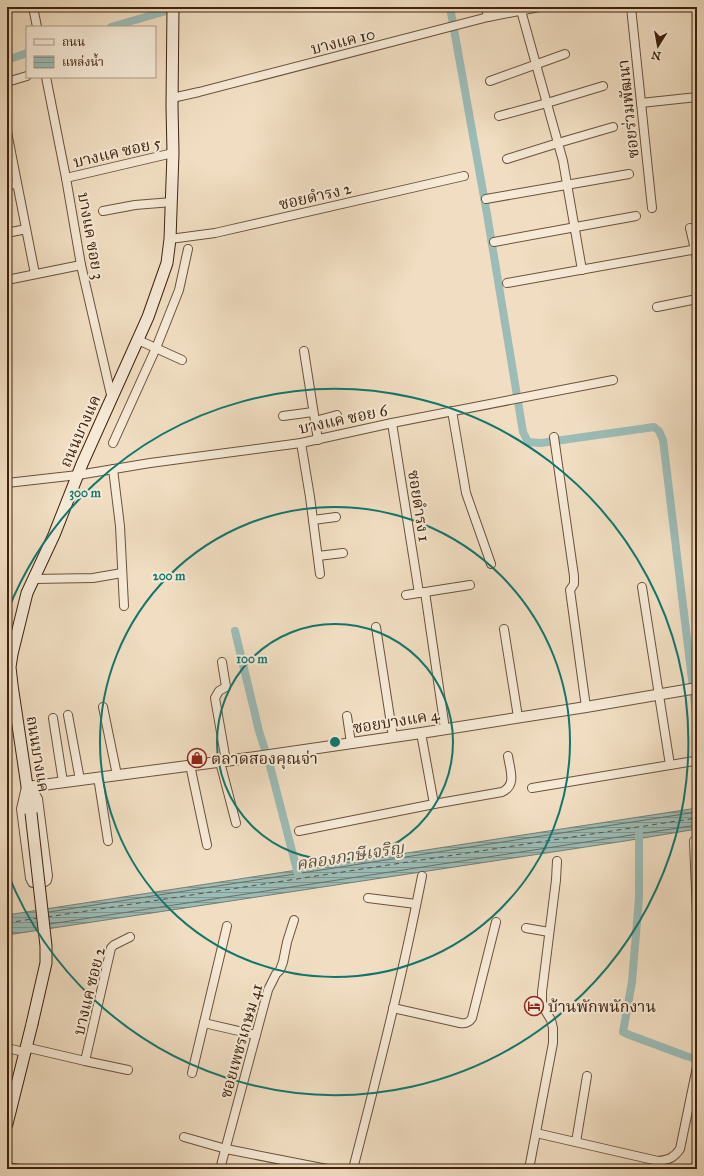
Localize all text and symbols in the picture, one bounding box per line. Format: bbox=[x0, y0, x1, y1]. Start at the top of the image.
street label: บางแค 10 bbox=[309, 24, 377, 58]
legend bbox=[26, 26, 156, 78]
north arrow bbox=[638, 26, 678, 66]
text: ถนน bbox=[62, 35, 85, 49]
text: N bbox=[650, 48, 662, 63]
text: แหล่งน้ำ bbox=[62, 53, 104, 69]
street label: ซอยร่วมพัฒนา bbox=[613, 59, 643, 159]
street label: บางแค ซอย 5 bbox=[71, 133, 163, 171]
street label: ซอยดำรง 2 bbox=[277, 178, 353, 214]
street label: บางแค ซอย 3 bbox=[74, 191, 108, 281]
street label: ถนนบางแค bbox=[56, 392, 104, 470]
street label: บางแค ซอย 6 bbox=[297, 400, 390, 438]
street label: ซอยดำรง 1 bbox=[404, 469, 434, 543]
text: 300 m bbox=[69, 486, 102, 501]
text: 200 m bbox=[153, 569, 186, 583]
text: 100 m bbox=[236, 652, 269, 666]
street label: ซอยบางแค 4 bbox=[351, 705, 442, 737]
street label: ถนนบางแค bbox=[23, 714, 53, 794]
centre of rings bbox=[328, 735, 342, 749]
shop icon: ตลาดสองคุณจ่า bbox=[186, 747, 208, 769]
place label: ตลาดสองคุณจ่า bbox=[211, 749, 318, 770]
water label: คลองภาษีเจริญ bbox=[294, 837, 407, 875]
street label: บางแค ซอย 2 bbox=[69, 945, 109, 1037]
street label: ซอยเพชรเกษม 41 bbox=[216, 982, 266, 1100]
hotel icon: บ้านพักพนักงาน bbox=[523, 995, 545, 1017]
place label: บ้านพักพนักงาน bbox=[548, 997, 656, 1016]

